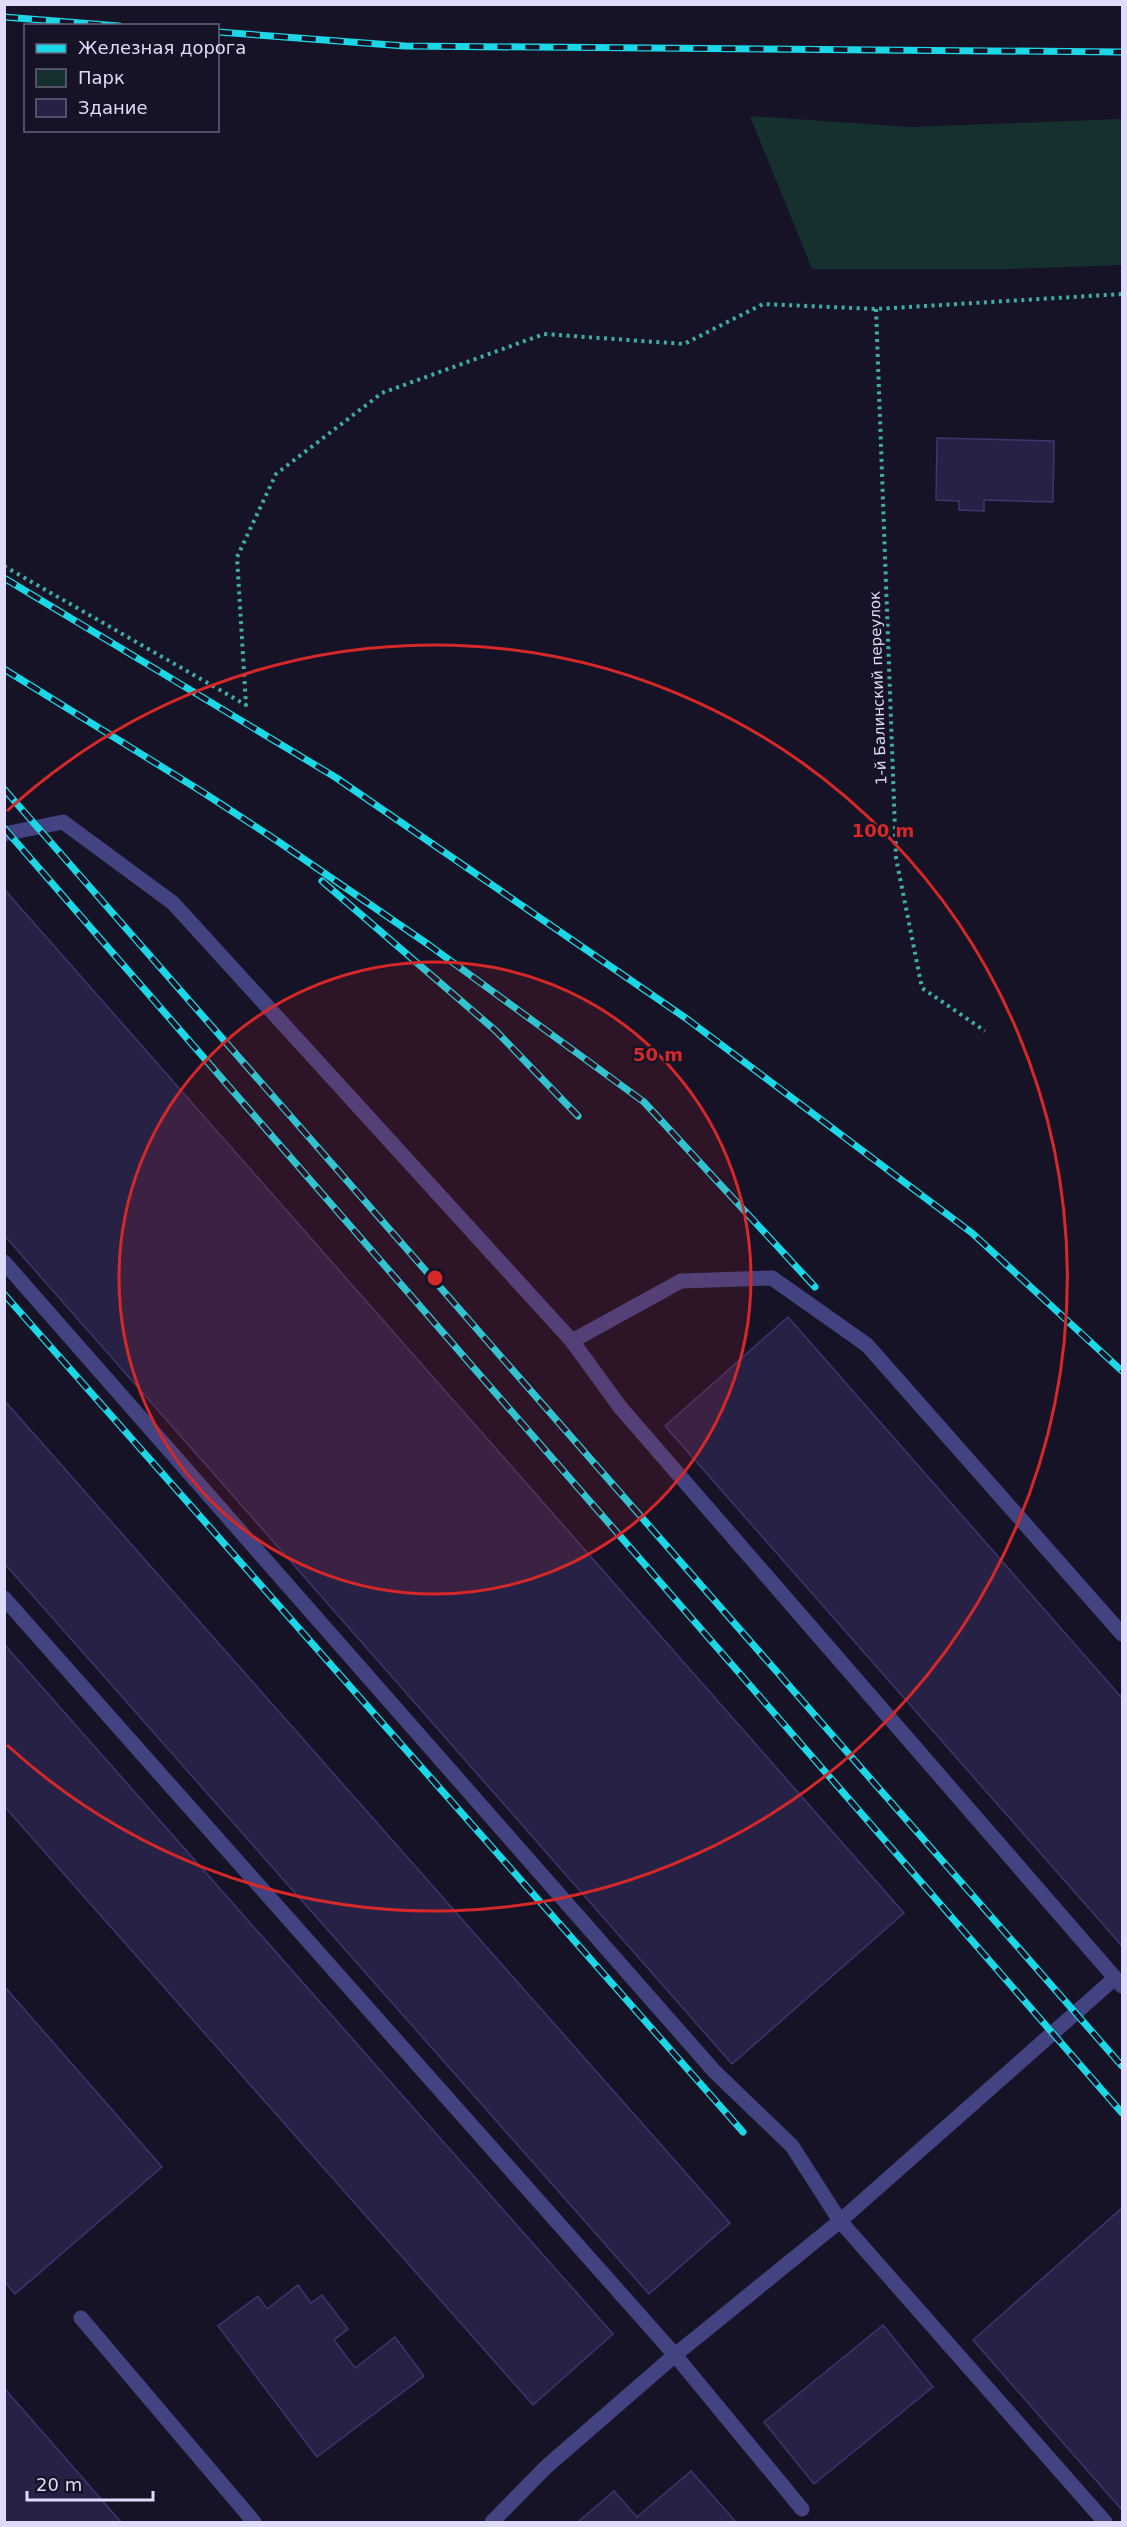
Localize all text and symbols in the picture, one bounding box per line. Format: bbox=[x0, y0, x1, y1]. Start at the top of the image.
legend bbox=[24, 24, 219, 132]
text: Железная дорога bbox=[78, 37, 246, 58]
text: Парк bbox=[78, 67, 125, 88]
text: Здание bbox=[78, 97, 148, 118]
street label: 1-й Балинский переулок bbox=[866, 591, 890, 785]
text: 100 m bbox=[852, 820, 914, 841]
text: 50 m bbox=[633, 1044, 683, 1065]
centre of rings bbox=[425, 1268, 445, 1288]
scale bar bbox=[27, 2464, 153, 2502]
text: 20 m bbox=[36, 2474, 82, 2495]

